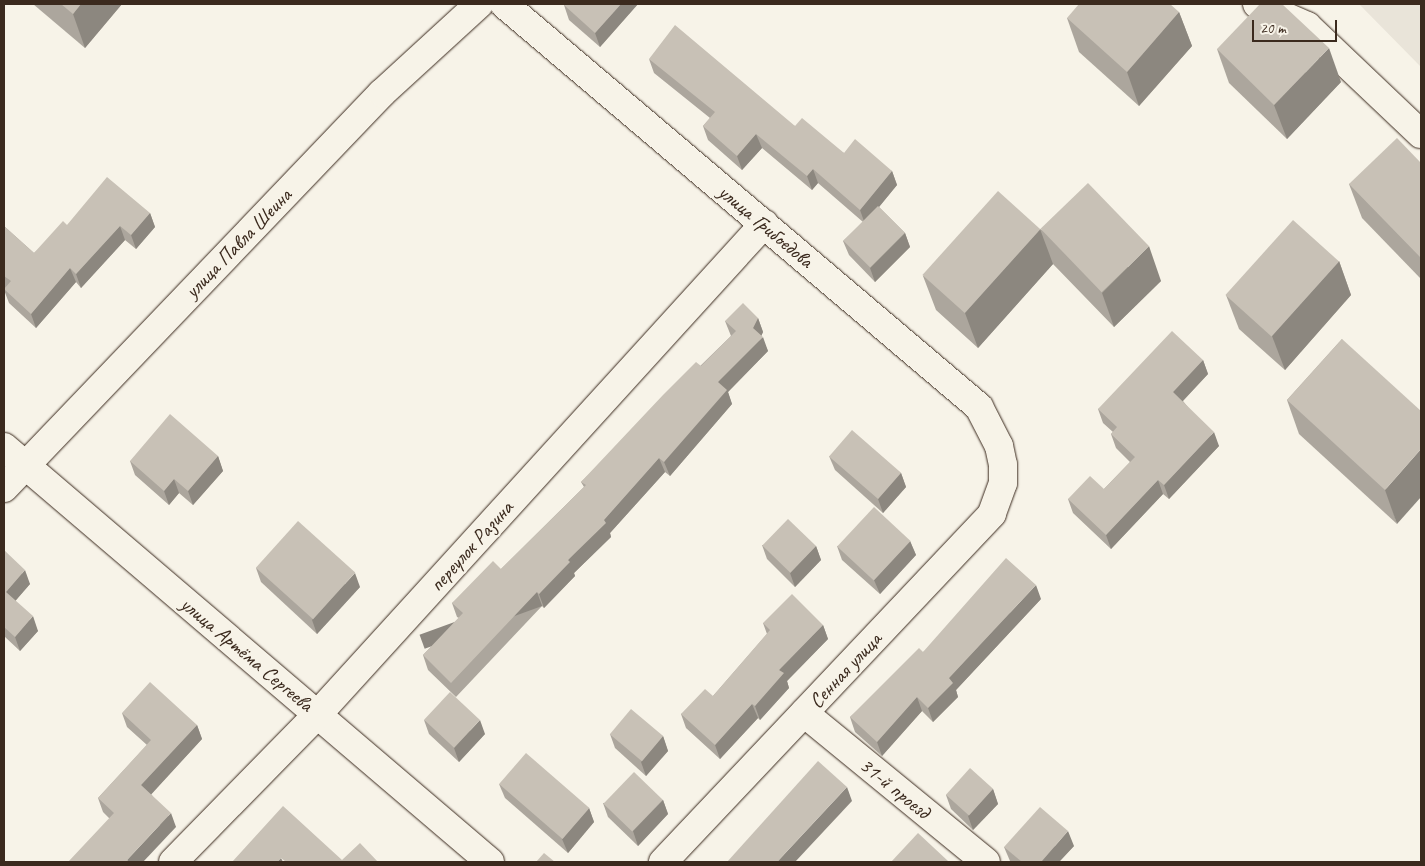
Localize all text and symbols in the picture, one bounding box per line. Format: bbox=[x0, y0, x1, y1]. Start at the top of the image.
scale bar bbox=[1255, 10, 1340, 42]
text: 20 m bbox=[1260, 19, 1286, 38]
street label: улица Грибоедова bbox=[714, 179, 818, 273]
street label: улица Павла Шеина bbox=[179, 183, 297, 303]
street label: переулок Разина bbox=[424, 495, 518, 597]
street label: улица Артёма Сергеева bbox=[174, 590, 320, 718]
street label: Сенная улица bbox=[803, 627, 887, 713]
street label: 31-й проезд bbox=[855, 752, 935, 824]

